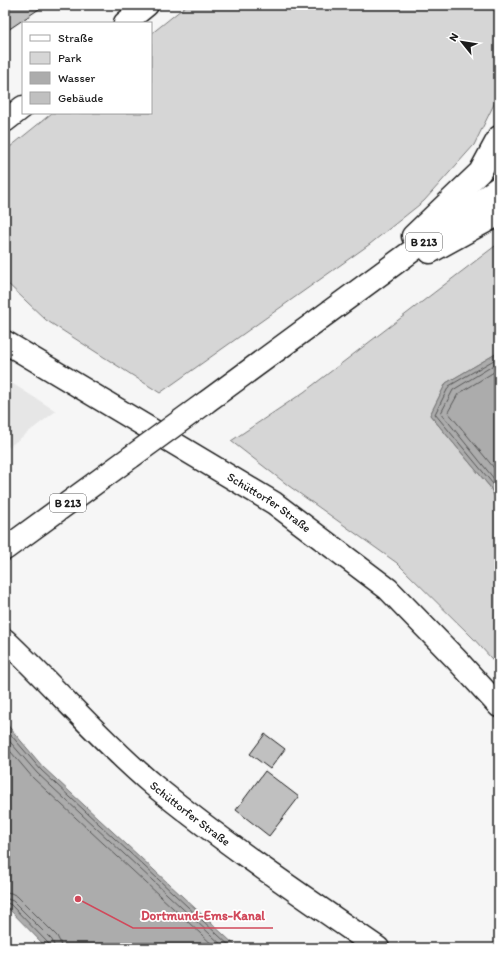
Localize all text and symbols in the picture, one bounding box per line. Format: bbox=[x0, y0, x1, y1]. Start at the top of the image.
legend bbox=[22, 22, 152, 114]
north arrow bbox=[442, 22, 482, 62]
text: Straße bbox=[58, 31, 93, 45]
text: N bbox=[446, 31, 461, 44]
text: Park bbox=[58, 51, 82, 65]
text: Wasser bbox=[58, 71, 95, 85]
text: Gebäude bbox=[58, 91, 103, 105]
road number: B 213 bbox=[406, 233, 442, 251]
street label: Schüttorfer Straße bbox=[225, 470, 314, 535]
road number: B 213 bbox=[50, 494, 86, 512]
street label: Schüttorfer Straße bbox=[147, 778, 233, 849]
callout: Dortmund-Ems-Kanal bbox=[133, 903, 273, 928]
text: Dortmund-Ems-Kanal bbox=[141, 908, 265, 923]

